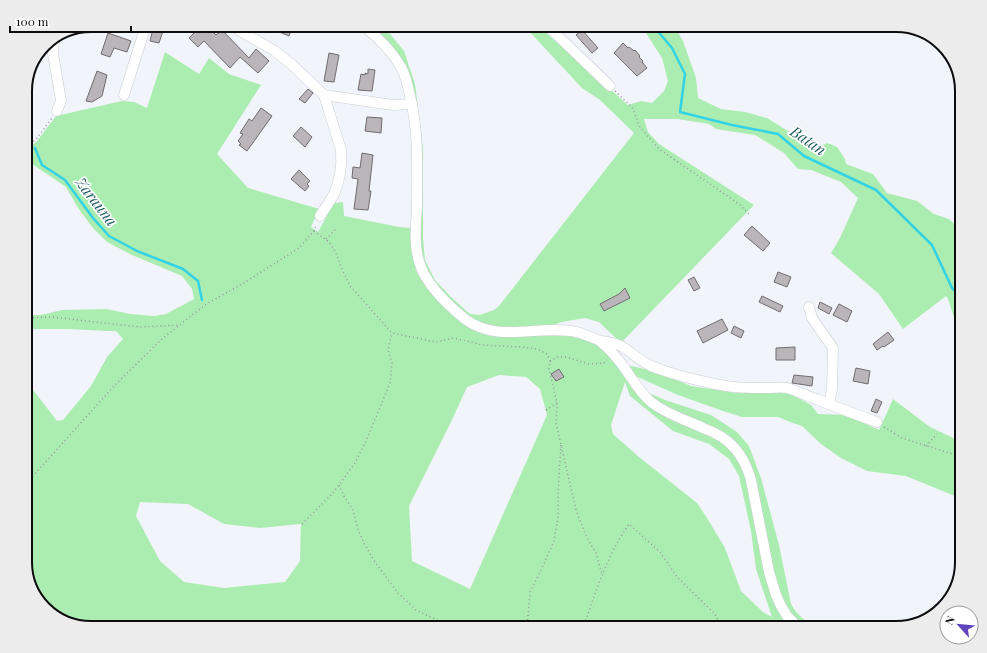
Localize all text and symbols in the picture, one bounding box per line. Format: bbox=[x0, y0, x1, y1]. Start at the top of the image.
scale bar bbox=[10, 8, 131, 34]
text: 100 m bbox=[16, 13, 49, 29]
water label: Batan bbox=[786, 120, 830, 159]
water label: Zarauna bbox=[71, 172, 122, 230]
north arrow bbox=[939, 605, 979, 645]
text: N bbox=[941, 613, 958, 627]

